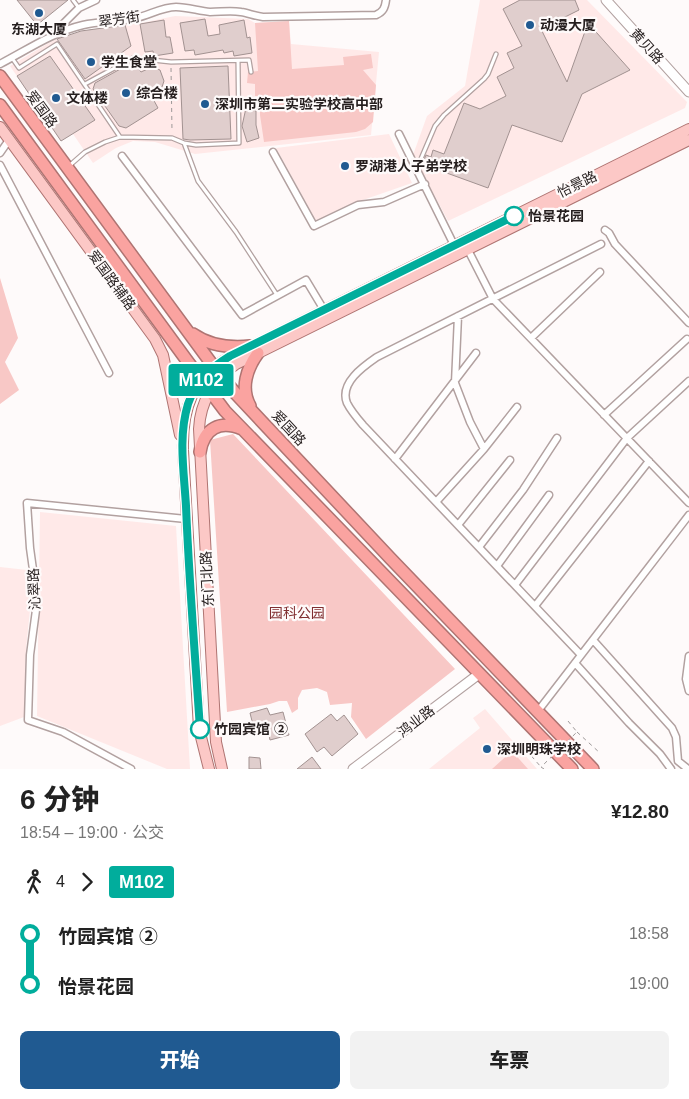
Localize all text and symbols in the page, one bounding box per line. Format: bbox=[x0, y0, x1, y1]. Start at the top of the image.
marker: 东湖大厦 bbox=[33, 7, 45, 19]
street label: 翠芳街 bbox=[97, 8, 141, 30]
place label: 动漫大厦 bbox=[540, 17, 596, 33]
marker: 动漫大厦 bbox=[524, 19, 536, 31]
place label: 东湖大厦 bbox=[11, 21, 67, 37]
street label: 黄贝路 bbox=[627, 25, 667, 67]
place label: 学生食堂 bbox=[101, 54, 157, 70]
marker: 学生食堂 bbox=[85, 56, 97, 68]
place label: 综合楼 bbox=[136, 85, 178, 101]
street label: 爱国路 bbox=[23, 87, 61, 131]
marker: 综合楼 bbox=[120, 87, 132, 99]
place label: 文体楼 bbox=[66, 90, 108, 106]
marker: 文体楼 bbox=[50, 92, 62, 104]
place label: 深圳市第二实验学校高中部 bbox=[215, 96, 383, 112]
marker: 深圳市第二实验学校高中部 bbox=[199, 98, 211, 110]
place label: 罗湖港人子弟学校 bbox=[355, 158, 467, 174]
marker: 罗湖港人子弟学校 bbox=[339, 160, 351, 172]
street label: 怡景路 bbox=[555, 168, 599, 200]
marker: 怡景花园 bbox=[504, 206, 524, 226]
place label: 怡景花园 bbox=[528, 208, 584, 224]
street label: 爱国路辅路 bbox=[85, 247, 139, 313]
line badge: M102 bbox=[166, 364, 236, 396]
text: M102 bbox=[178, 370, 224, 390]
street label: 爱国路 bbox=[269, 407, 309, 449]
street label: 东门北路 bbox=[198, 551, 216, 607]
street label: 沁翠路 bbox=[25, 568, 43, 610]
park label: 园科公园 bbox=[269, 605, 325, 621]
street label: 鸿业路 bbox=[394, 702, 438, 740]
marker: 竹园宾馆 ② bbox=[190, 719, 210, 739]
place label: 竹园宾馆 ② bbox=[214, 721, 288, 737]
place label: 深圳明珠学校 bbox=[497, 741, 581, 757]
marker: 深圳明珠学校 bbox=[481, 743, 493, 755]
text: 6 分钟 bbox=[20, 784, 99, 815]
text: ¥12.80 bbox=[611, 801, 669, 822]
text: 18:54 – 19:00 · 公交 bbox=[20, 824, 164, 841]
icon: walk bbox=[20, 868, 48, 896]
icon: forward bbox=[73, 868, 101, 896]
text: M102 bbox=[119, 872, 164, 892]
text: 4 bbox=[56, 873, 65, 890]
text: 18:58 bbox=[629, 925, 669, 942]
text: 竹园宾馆 ② bbox=[58, 926, 158, 947]
text: 19:00 bbox=[629, 975, 669, 992]
text: 怡景花园 bbox=[58, 976, 134, 997]
button: 开始 bbox=[20, 1031, 340, 1089]
button: 车票 bbox=[350, 1031, 669, 1089]

